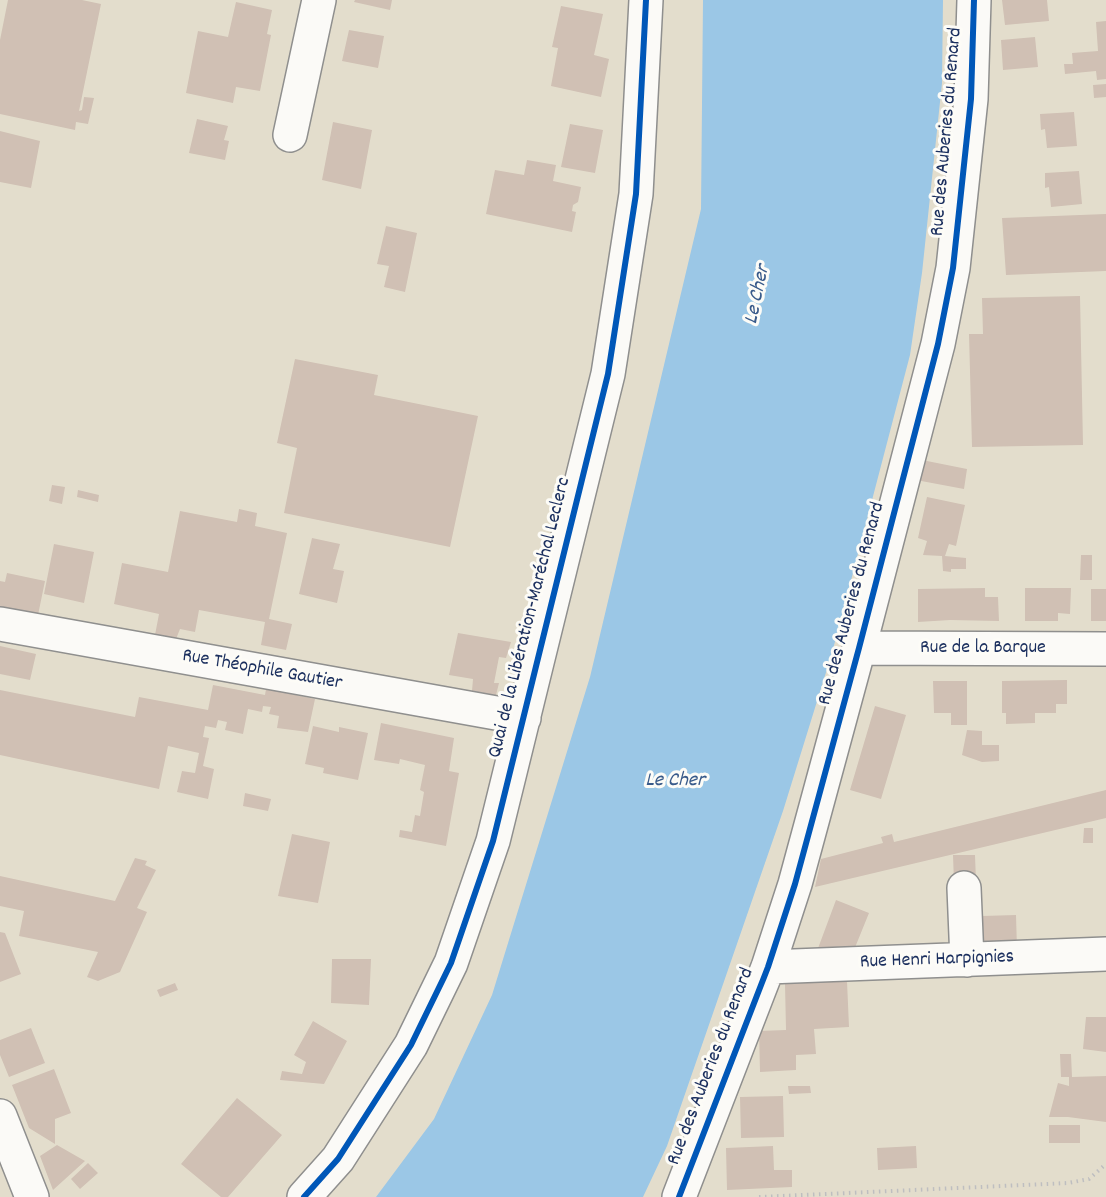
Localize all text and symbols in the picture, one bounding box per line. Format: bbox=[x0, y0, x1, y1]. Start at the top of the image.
street label: Rue des Auberies du Renard bbox=[927, 27, 969, 237]
water label: Le Cher bbox=[740, 263, 778, 327]
street label: Quai de la Libération-Maréchal Leclerc bbox=[484, 475, 578, 761]
street label: Rue des Auberies du Renard bbox=[814, 500, 892, 708]
street label: Rue de la Barque bbox=[920, 637, 1046, 661]
street label: Rue Théophile Gautier bbox=[180, 645, 344, 697]
water label: Le Cher bbox=[645, 769, 705, 795]
street label: Rue Henri Harpignies bbox=[859, 946, 1015, 976]
street label: Rue des Auberies du Renard bbox=[663, 965, 761, 1169]

